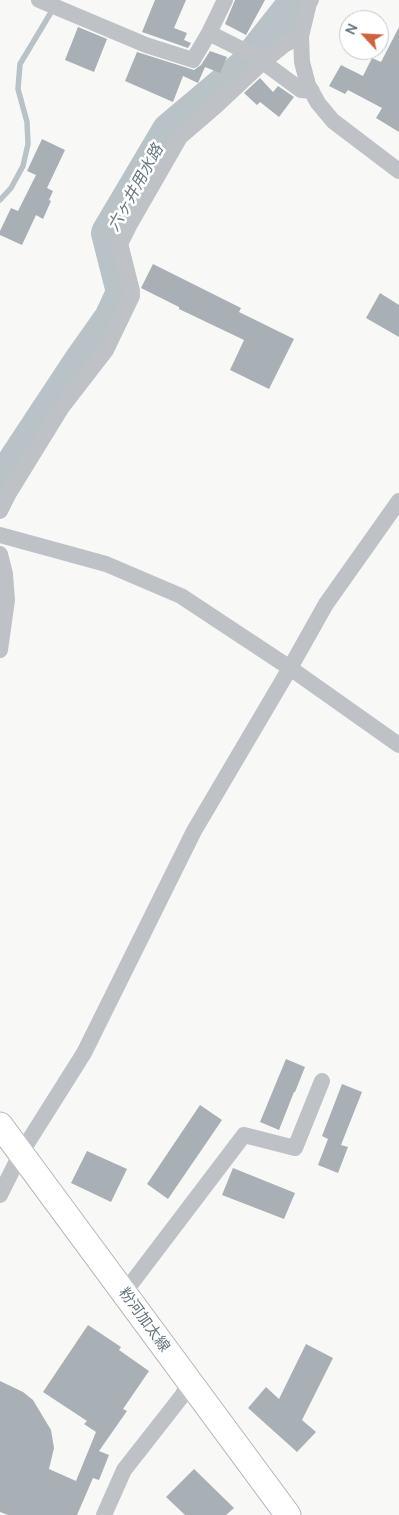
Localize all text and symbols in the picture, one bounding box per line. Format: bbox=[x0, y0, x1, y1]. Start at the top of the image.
north arrow bbox=[339, 10, 389, 60]
text: N bbox=[340, 20, 362, 37]
water label: 六ヶ井用水路 bbox=[104, 141, 168, 235]
street label: 粉河加太線 bbox=[115, 1284, 173, 1356]

